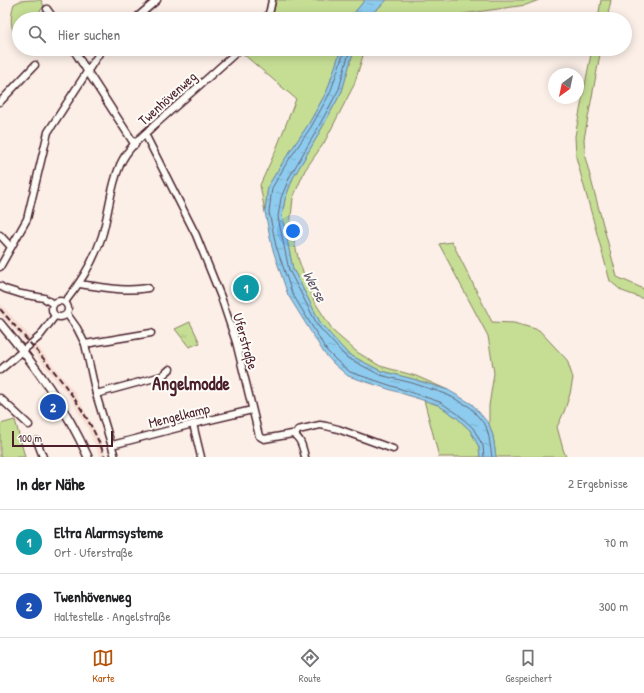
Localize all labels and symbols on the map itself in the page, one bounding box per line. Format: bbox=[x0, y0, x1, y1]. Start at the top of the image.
street label: Twenhövenweg bbox=[134, 67, 201, 130]
north arrow bbox=[548, 68, 584, 104]
your location bbox=[283, 221, 303, 241]
water label: Werse bbox=[298, 267, 332, 306]
pin: 1 bbox=[233, 273, 259, 303]
street label: Uferstraße bbox=[228, 311, 263, 372]
district label: Angelmodde bbox=[152, 371, 231, 397]
pin: 2 bbox=[40, 392, 66, 422]
street label: Mengelkamp bbox=[146, 398, 212, 433]
scale bar bbox=[12, 429, 113, 448]

